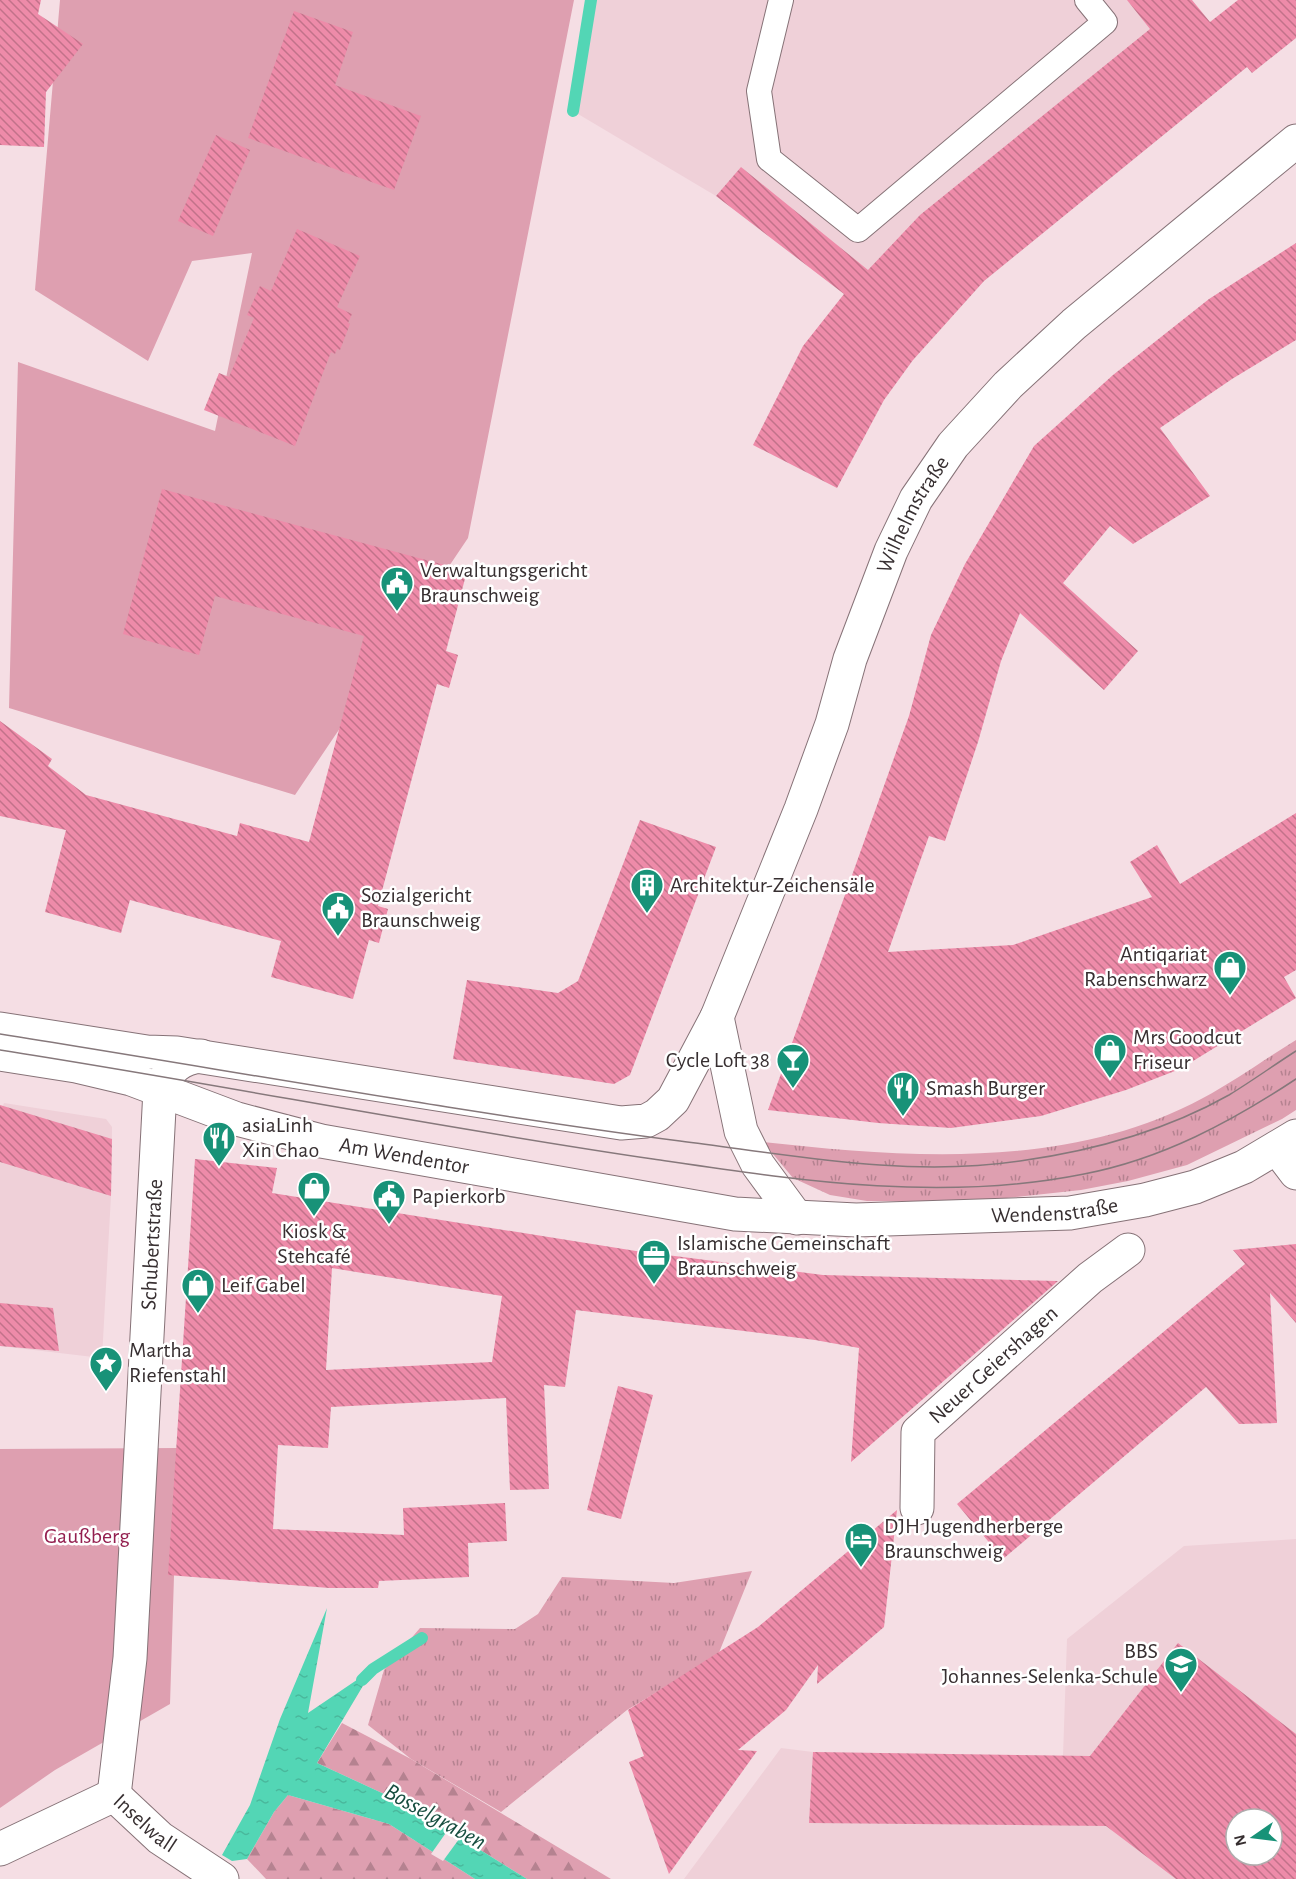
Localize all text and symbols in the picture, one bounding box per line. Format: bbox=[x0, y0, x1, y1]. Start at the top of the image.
street label: Wilhelmstraße bbox=[873, 452, 953, 576]
place label: Verwaltungsgericht Braunschweig bbox=[420, 559, 587, 606]
public building icon: Verwaltungsgericht Braunschweig bbox=[379, 565, 415, 612]
building icon: Architektur-Zeichensäle bbox=[629, 867, 665, 914]
place label: Architektur-Zeichensäle bbox=[670, 874, 875, 896]
place label: Sozialgericht Braunschweig bbox=[361, 884, 481, 931]
public building icon: Sozialgericht Braunschweig bbox=[320, 890, 356, 937]
place label: Antiqariat Rabenschwarz bbox=[1084, 943, 1207, 990]
shop icon: Antiqariat Rabenschwarz bbox=[1212, 949, 1248, 996]
place label: Mrs Goodcut Friseur bbox=[1133, 1026, 1241, 1073]
shop icon: Mrs Goodcut Friseur bbox=[1092, 1032, 1128, 1079]
bar icon: Cycle Loft 38 bbox=[775, 1042, 811, 1089]
place label: Cycle Loft 38 bbox=[666, 1049, 770, 1071]
restaurant icon: Smash Burger bbox=[885, 1070, 921, 1117]
place label: Smash Burger bbox=[926, 1077, 1045, 1099]
place label: asiaLinh Xin Chao bbox=[242, 1114, 319, 1161]
restaurant icon: asiaLinh Xin Chao bbox=[201, 1120, 237, 1167]
street label: Am Wendentor bbox=[338, 1133, 471, 1178]
shop icon: Kiosk & Stehcafé bbox=[296, 1170, 332, 1217]
street label: Schubertstraße bbox=[137, 1178, 166, 1311]
public building icon: Papierkorb bbox=[371, 1178, 407, 1225]
place label: Papierkorb bbox=[412, 1185, 506, 1207]
street label: Wendenstraße bbox=[991, 1194, 1120, 1227]
place label: Kiosk & Stehcafé bbox=[277, 1220, 351, 1267]
place label: Islamische Gemeinschaft Braunschweig bbox=[677, 1232, 890, 1279]
office icon: Islamische Gemeinschaft Braunschweig bbox=[636, 1238, 672, 1285]
shop icon: Leif Gabel bbox=[180, 1267, 216, 1314]
place label: Leif Gabel bbox=[221, 1274, 306, 1296]
street label: Neuer Geiershagen bbox=[925, 1302, 1062, 1428]
place label: Martha Riefenstahl bbox=[129, 1339, 227, 1386]
place icon: Martha Riefenstahl bbox=[88, 1345, 124, 1392]
place label: DJH Jugendherberge Braunschweig bbox=[884, 1515, 1063, 1562]
hotel icon: DJH Jugendherberge Braunschweig bbox=[843, 1521, 879, 1568]
park label: Gaußberg bbox=[44, 1525, 130, 1547]
place label: BBS Johannes-Selenka-Schule bbox=[942, 1640, 1158, 1687]
school or university icon: BBS Johannes-Selenka-Schule bbox=[1163, 1646, 1199, 1693]
water label: Bosselgraben bbox=[380, 1779, 490, 1855]
street label: Inselwall bbox=[109, 1790, 180, 1857]
north arrow bbox=[1224, 1807, 1284, 1867]
text: N bbox=[1231, 1833, 1250, 1848]

